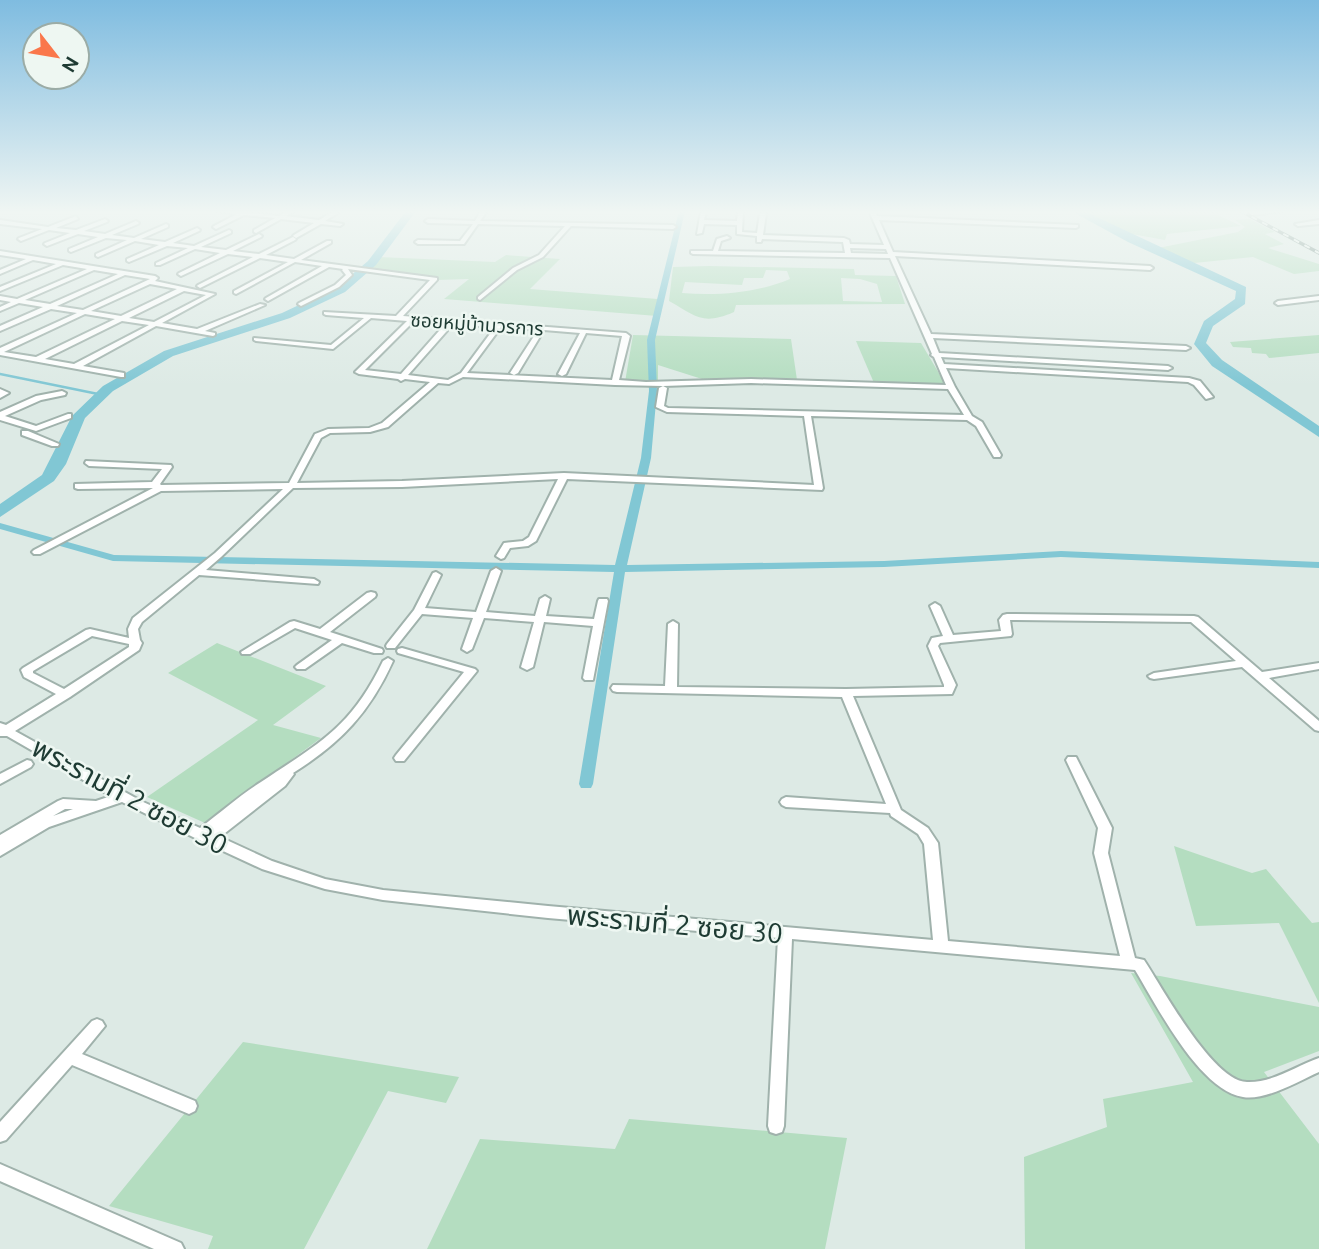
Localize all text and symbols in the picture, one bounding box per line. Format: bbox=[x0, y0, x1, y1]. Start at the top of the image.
north arrow bbox=[21, 21, 91, 91]
text: N bbox=[57, 53, 84, 77]
street label: ซอยหมู่บ้านวรการ bbox=[410, 308, 544, 342]
street label: พระรามที่ 2 ซอย 30 bbox=[27, 728, 235, 860]
street label: พระรามที่ 2 ซอย 30 bbox=[566, 896, 785, 948]

